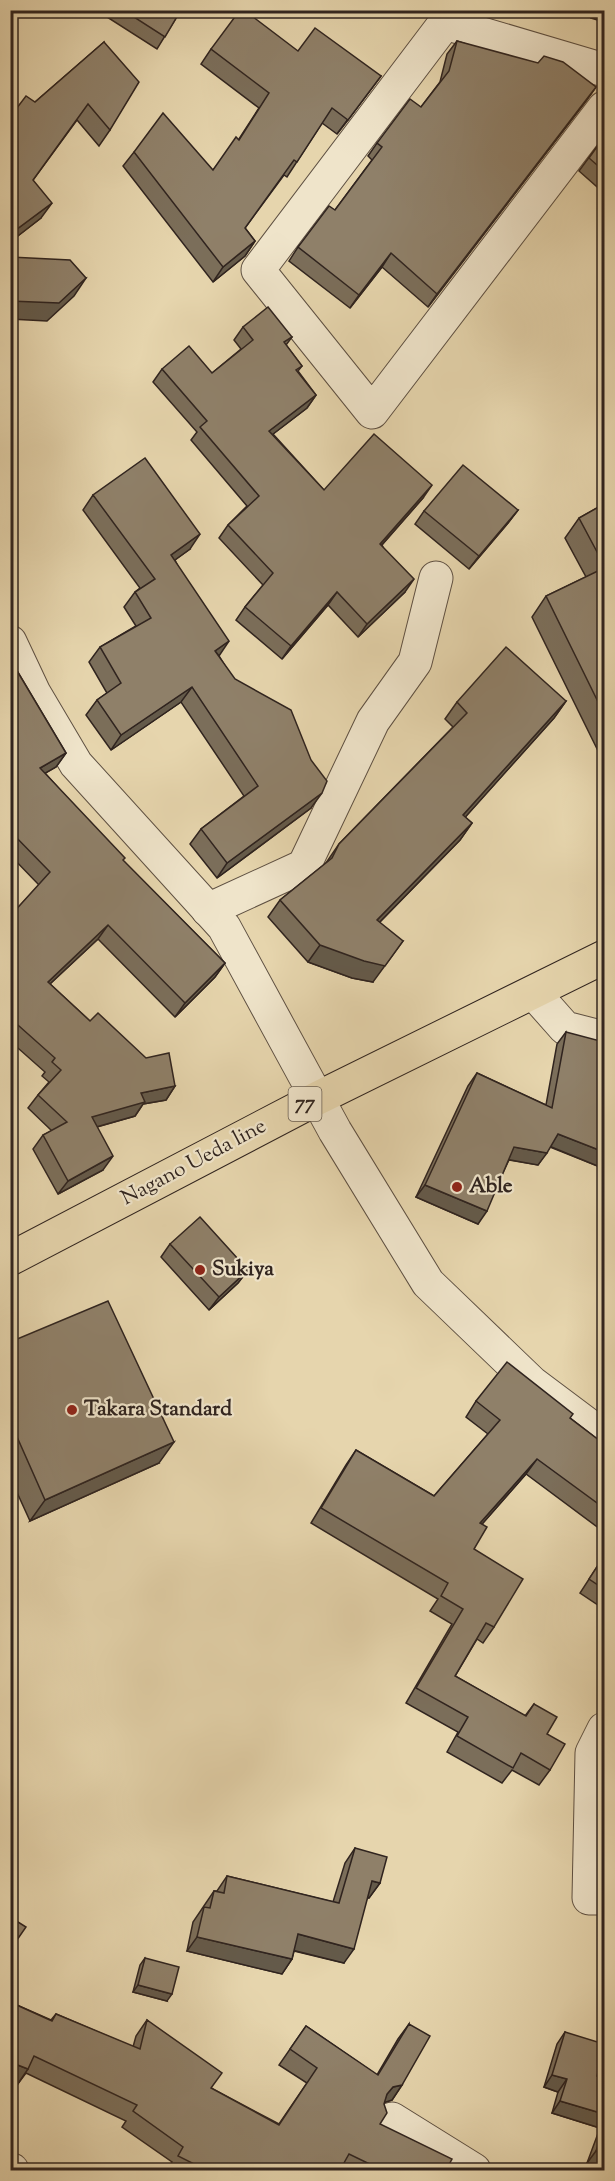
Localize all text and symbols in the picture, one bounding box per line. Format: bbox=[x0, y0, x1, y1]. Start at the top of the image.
road number: 77 bbox=[288, 1087, 322, 1121]
street label: Nagano Ueda line bbox=[116, 1112, 272, 1214]
place label: Able bbox=[469, 1172, 513, 1202]
marker: Able bbox=[450, 1180, 464, 1194]
place label: Sukiya bbox=[212, 1255, 274, 1285]
marker: Sukiya bbox=[193, 1263, 207, 1277]
place label: Takara Standard bbox=[84, 1395, 232, 1425]
marker: Takara Standard bbox=[65, 1403, 79, 1417]

